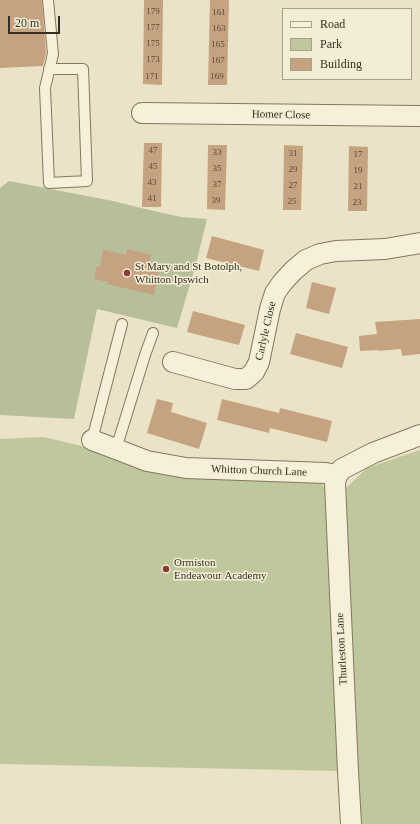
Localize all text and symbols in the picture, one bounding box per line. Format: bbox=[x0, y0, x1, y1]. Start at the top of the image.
house number: 179 bbox=[146, 7, 160, 17]
scale bar bbox=[10, 8, 62, 34]
house number: 161 bbox=[212, 8, 226, 18]
legend bbox=[282, 8, 412, 80]
text: 20 m bbox=[15, 16, 39, 30]
text: Road bbox=[320, 17, 345, 31]
house number: 177 bbox=[146, 23, 160, 33]
house number: 163 bbox=[212, 24, 226, 34]
text: Park bbox=[320, 37, 342, 51]
house number: 175 bbox=[146, 39, 160, 49]
house number: 165 bbox=[211, 40, 225, 50]
house number: 173 bbox=[146, 55, 160, 65]
house number: 167 bbox=[211, 56, 225, 66]
text: Building bbox=[320, 57, 362, 71]
house number: 171 bbox=[145, 72, 159, 82]
house number: 169 bbox=[210, 72, 224, 82]
street label: Homer Close bbox=[252, 108, 310, 122]
house number: 47 bbox=[148, 146, 158, 156]
house number: 33 bbox=[212, 148, 222, 158]
house number: 31 bbox=[288, 149, 298, 159]
house number: 17 bbox=[354, 150, 362, 160]
house number: 45 bbox=[148, 162, 158, 172]
house number: 35 bbox=[212, 164, 222, 174]
house number: 29 bbox=[288, 165, 298, 175]
house number: 19 bbox=[354, 166, 362, 176]
house number: 43 bbox=[148, 178, 156, 188]
house number: 37 bbox=[212, 180, 222, 190]
house number: 27 bbox=[288, 181, 298, 191]
house number: 21 bbox=[354, 182, 362, 192]
house number: 41 bbox=[148, 194, 156, 204]
house number: 39 bbox=[212, 196, 220, 206]
house number: 25 bbox=[288, 197, 296, 207]
house number: 23 bbox=[352, 198, 362, 208]
place label: St Mary and St Botolph, Whitton Ipswich bbox=[135, 260, 242, 286]
marker: St Mary and St Botolph, Whitton Ipswich bbox=[122, 268, 132, 278]
street label: Carlyle Close bbox=[253, 300, 279, 362]
street label: Whitton Church Lane bbox=[211, 463, 307, 479]
place label: Ormiston Endeavour Academy bbox=[174, 556, 267, 582]
marker: Ormiston Endeavour Academy bbox=[161, 564, 171, 574]
street label: Thurleston Lane bbox=[334, 613, 350, 685]

